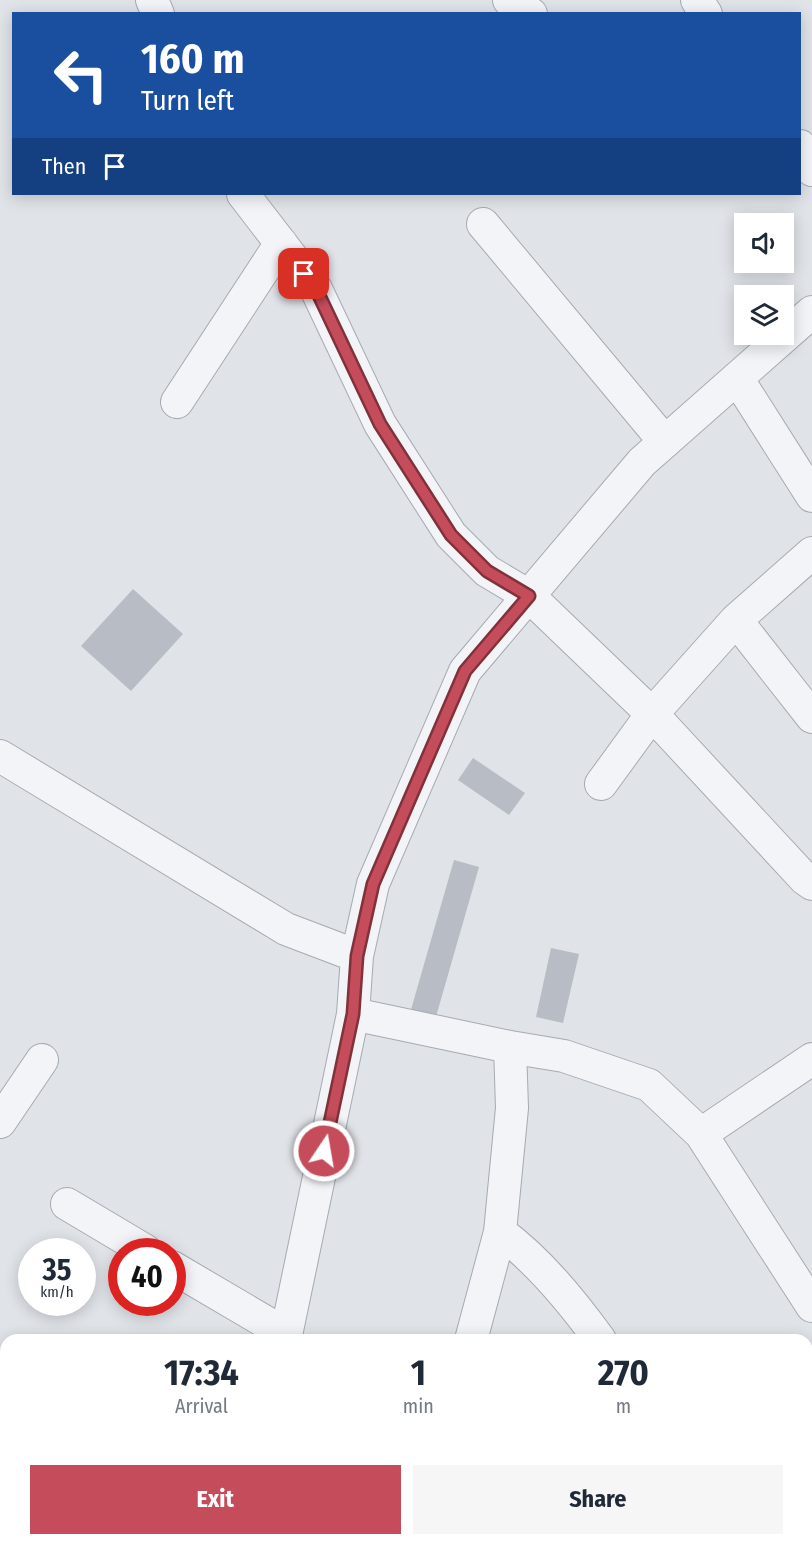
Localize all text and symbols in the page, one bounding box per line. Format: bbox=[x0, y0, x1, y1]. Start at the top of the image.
text: 160 m bbox=[141, 34, 244, 84]
icon: left bbox=[42, 36, 120, 114]
text: Turn left bbox=[141, 85, 234, 117]
icon: arrive bbox=[98, 150, 131, 183]
text: Then bbox=[42, 153, 86, 180]
map controls bbox=[734, 213, 794, 345]
button: sound bbox=[734, 213, 794, 273]
pin bbox=[278, 248, 329, 299]
icon: arrive bbox=[287, 257, 320, 290]
button: layers bbox=[734, 285, 794, 345]
position arrow bbox=[292, 1119, 356, 1183]
speed limit sign: 40 bbox=[108, 1238, 186, 1316]
text: 35 bbox=[43, 1252, 71, 1288]
text: km/h bbox=[40, 1283, 74, 1301]
text: 17:34 bbox=[164, 1351, 239, 1395]
text: 1 bbox=[411, 1351, 426, 1395]
text: 270 bbox=[598, 1351, 649, 1395]
text: Arrival bbox=[175, 1394, 228, 1418]
text: min bbox=[403, 1394, 434, 1418]
text: m bbox=[616, 1394, 631, 1418]
button: Exit bbox=[30, 1465, 401, 1534]
button: Share bbox=[413, 1465, 783, 1534]

